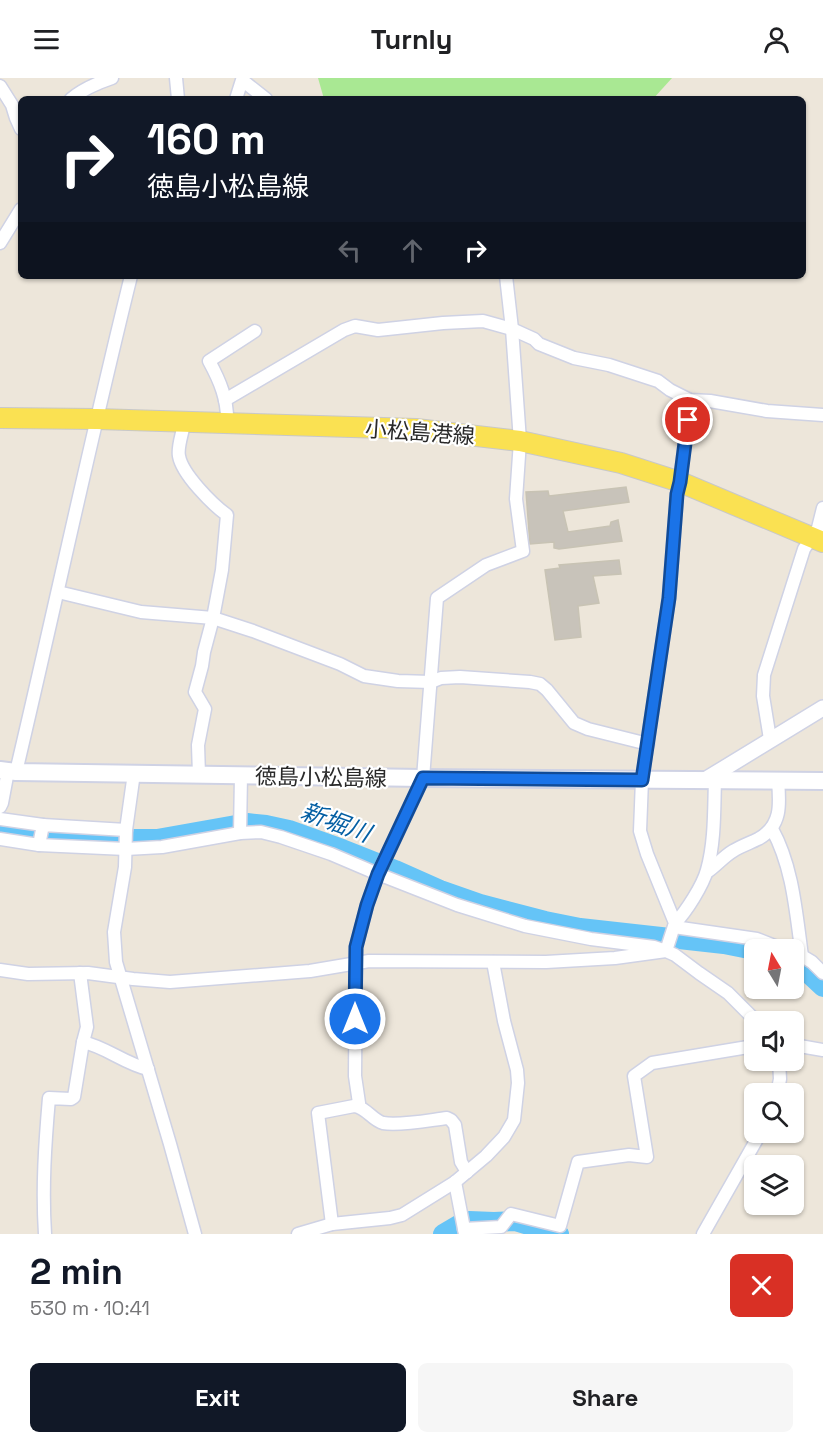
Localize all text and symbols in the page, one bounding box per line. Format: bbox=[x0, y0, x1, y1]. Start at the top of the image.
text: Turnly bbox=[371, 22, 452, 57]
icon: menu bbox=[30, 23, 63, 56]
icon: person bbox=[760, 23, 793, 56]
text: 160 m bbox=[147, 113, 266, 166]
icon: right bbox=[48, 120, 126, 198]
text: 徳島小松島線 bbox=[147, 169, 309, 204]
icon: left bbox=[333, 234, 366, 267]
icon: ahead bbox=[396, 234, 429, 267]
icon: right bbox=[459, 234, 492, 267]
pin bbox=[662, 394, 713, 445]
icon: arrive bbox=[671, 403, 704, 436]
street label: 小松島港線 bbox=[364, 414, 476, 450]
street label: 徳島小松島線 bbox=[255, 762, 387, 792]
water label: 新堀川 bbox=[297, 795, 378, 850]
north arrow bbox=[744, 939, 804, 999]
map controls bbox=[744, 939, 804, 1215]
position arrow bbox=[323, 987, 387, 1051]
button: sound bbox=[744, 1011, 804, 1071]
button: search bbox=[744, 1083, 804, 1143]
button: layers bbox=[744, 1155, 804, 1215]
text: 2 min bbox=[30, 1249, 123, 1295]
button: close bbox=[730, 1254, 793, 1317]
text: 530 m · 10:41 bbox=[30, 1295, 150, 1321]
button: Exit bbox=[30, 1363, 406, 1432]
button: Share bbox=[418, 1363, 793, 1432]

